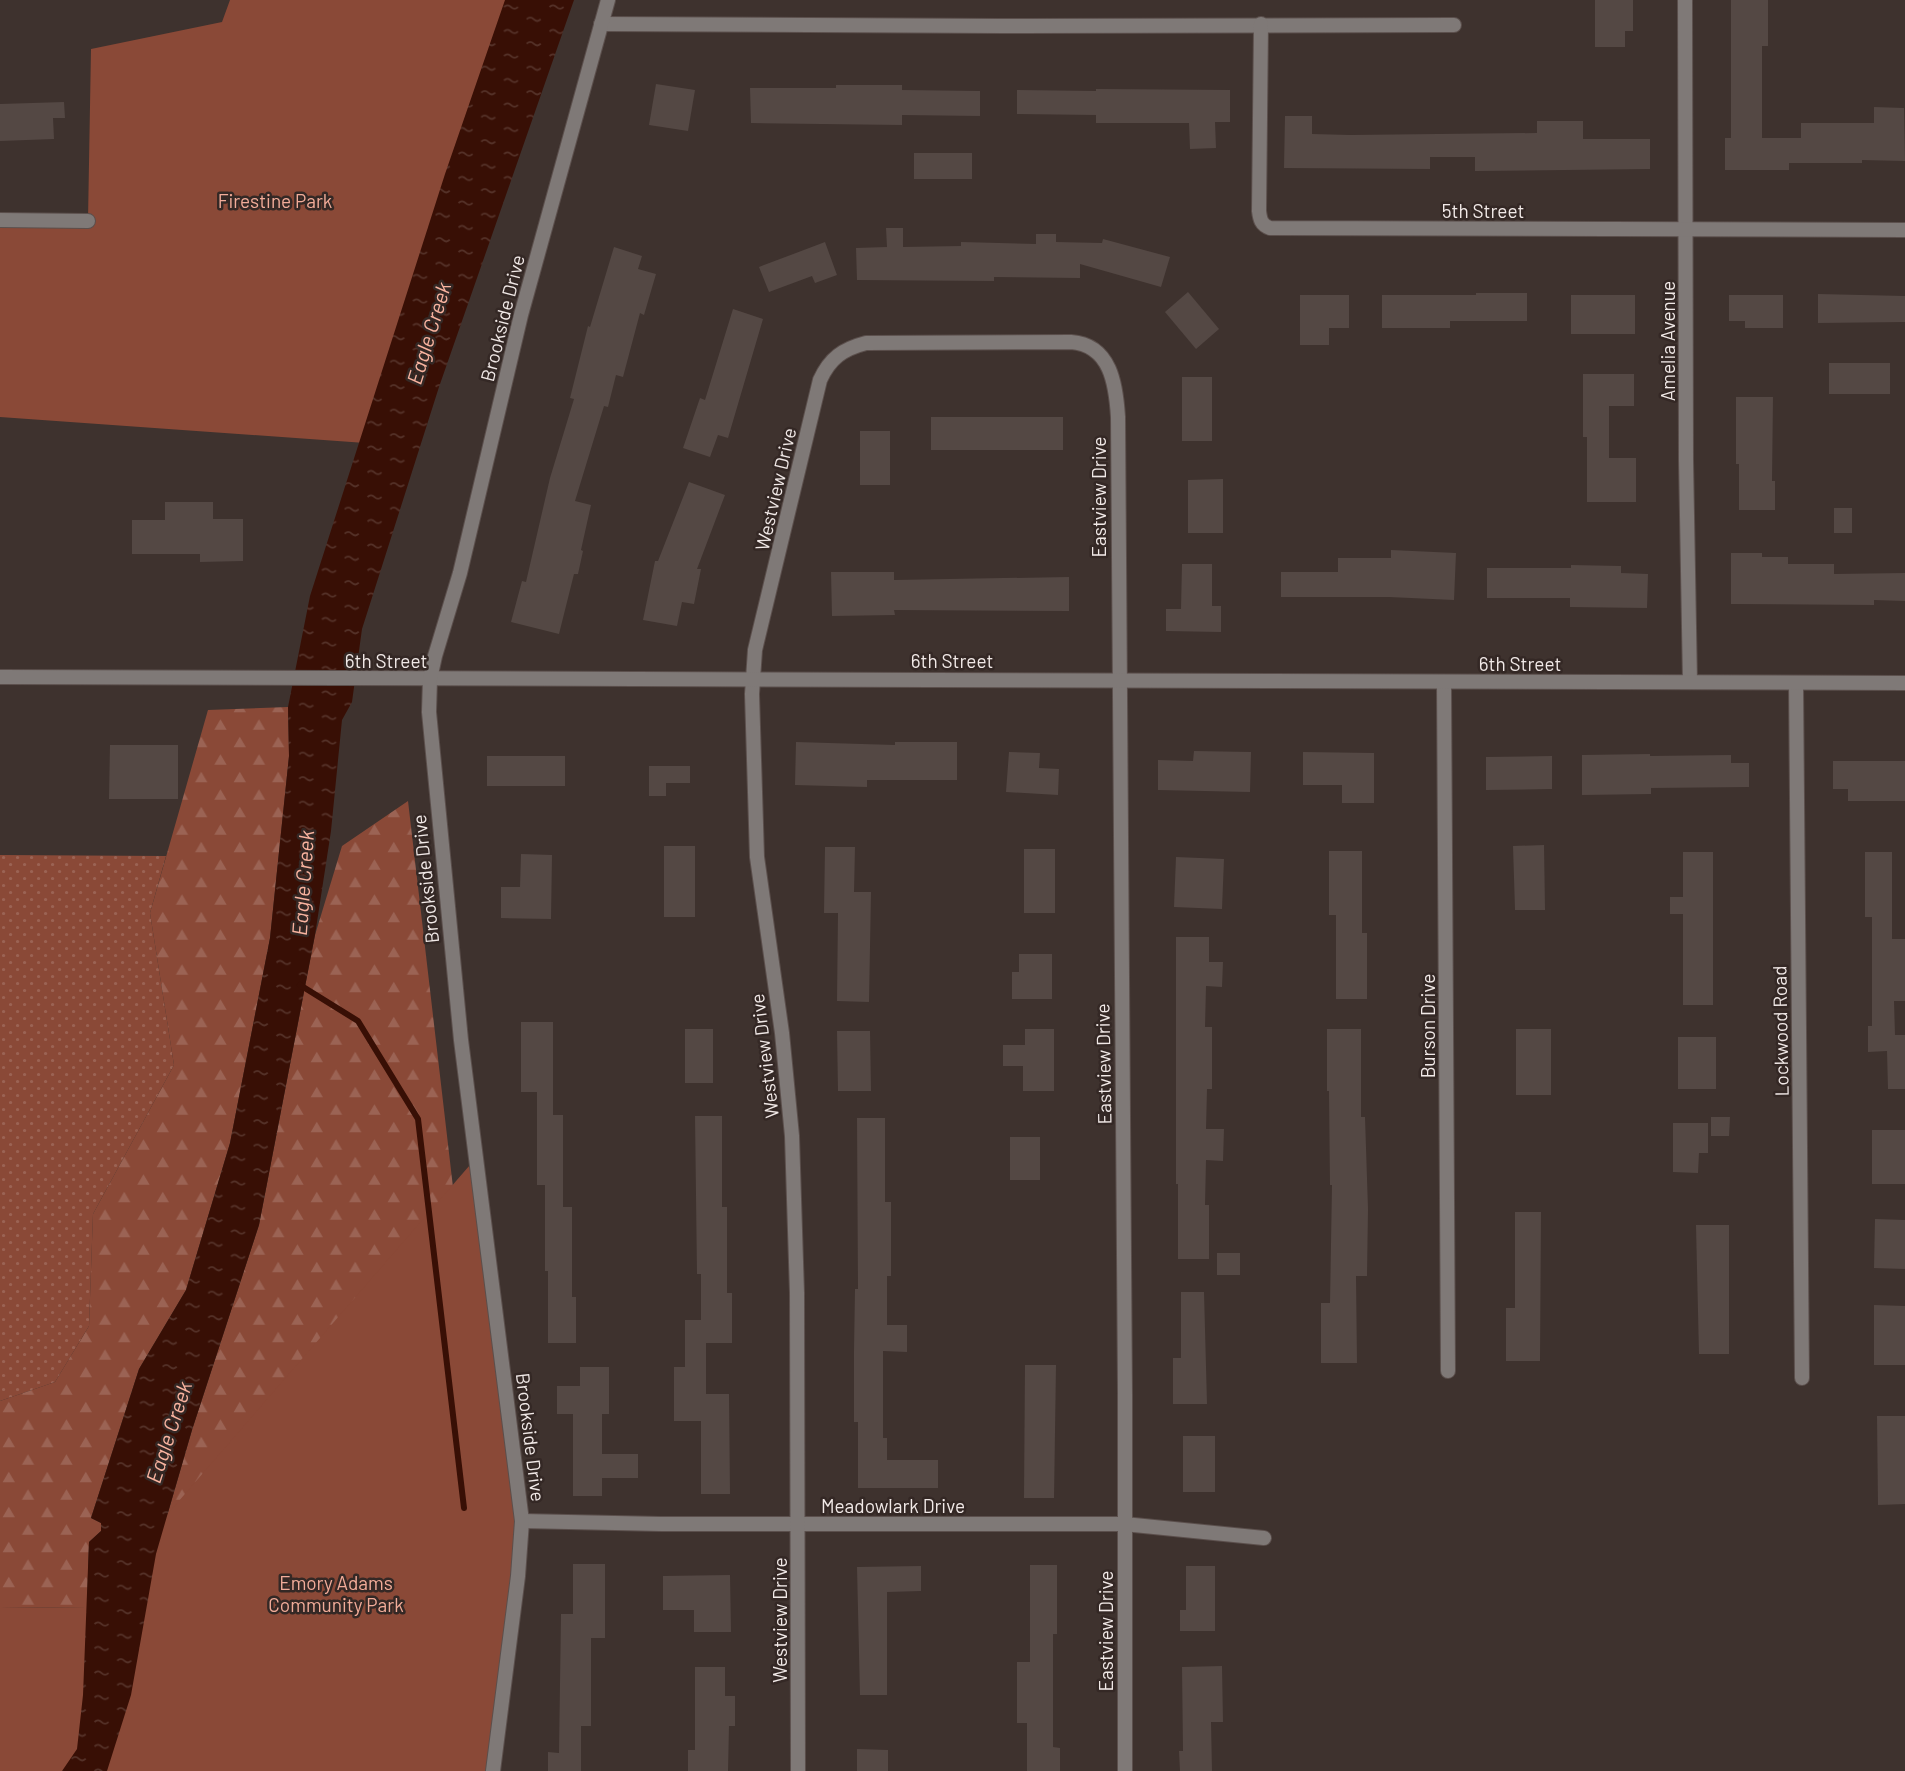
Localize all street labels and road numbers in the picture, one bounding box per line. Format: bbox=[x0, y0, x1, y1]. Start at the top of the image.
street label: 5th Street bbox=[1442, 199, 1524, 222]
street label: Brookside Drive bbox=[475, 252, 529, 384]
street label: Amelia Avenue bbox=[1656, 281, 1679, 401]
street label: Westview Drive bbox=[750, 425, 800, 553]
street label: Eastview Drive bbox=[1087, 437, 1110, 557]
street label: 6th Street bbox=[345, 649, 427, 672]
street label: 6th Street bbox=[911, 649, 993, 672]
street label: 6th Street bbox=[1479, 652, 1561, 675]
street label: Brookside Drive bbox=[407, 813, 443, 945]
street label: Lockwood Road bbox=[1767, 965, 1793, 1097]
street label: Burson Drive bbox=[1416, 974, 1439, 1078]
street label: Westview Drive bbox=[745, 992, 783, 1120]
street label: Eastview Drive bbox=[1090, 1003, 1116, 1125]
street label: Brookside Drive bbox=[512, 1371, 550, 1503]
street label: Meadowlark Drive bbox=[821, 1494, 965, 1517]
street label: Westview Drive bbox=[768, 1557, 791, 1683]
street label: Eastview Drive bbox=[1094, 1571, 1117, 1691]

